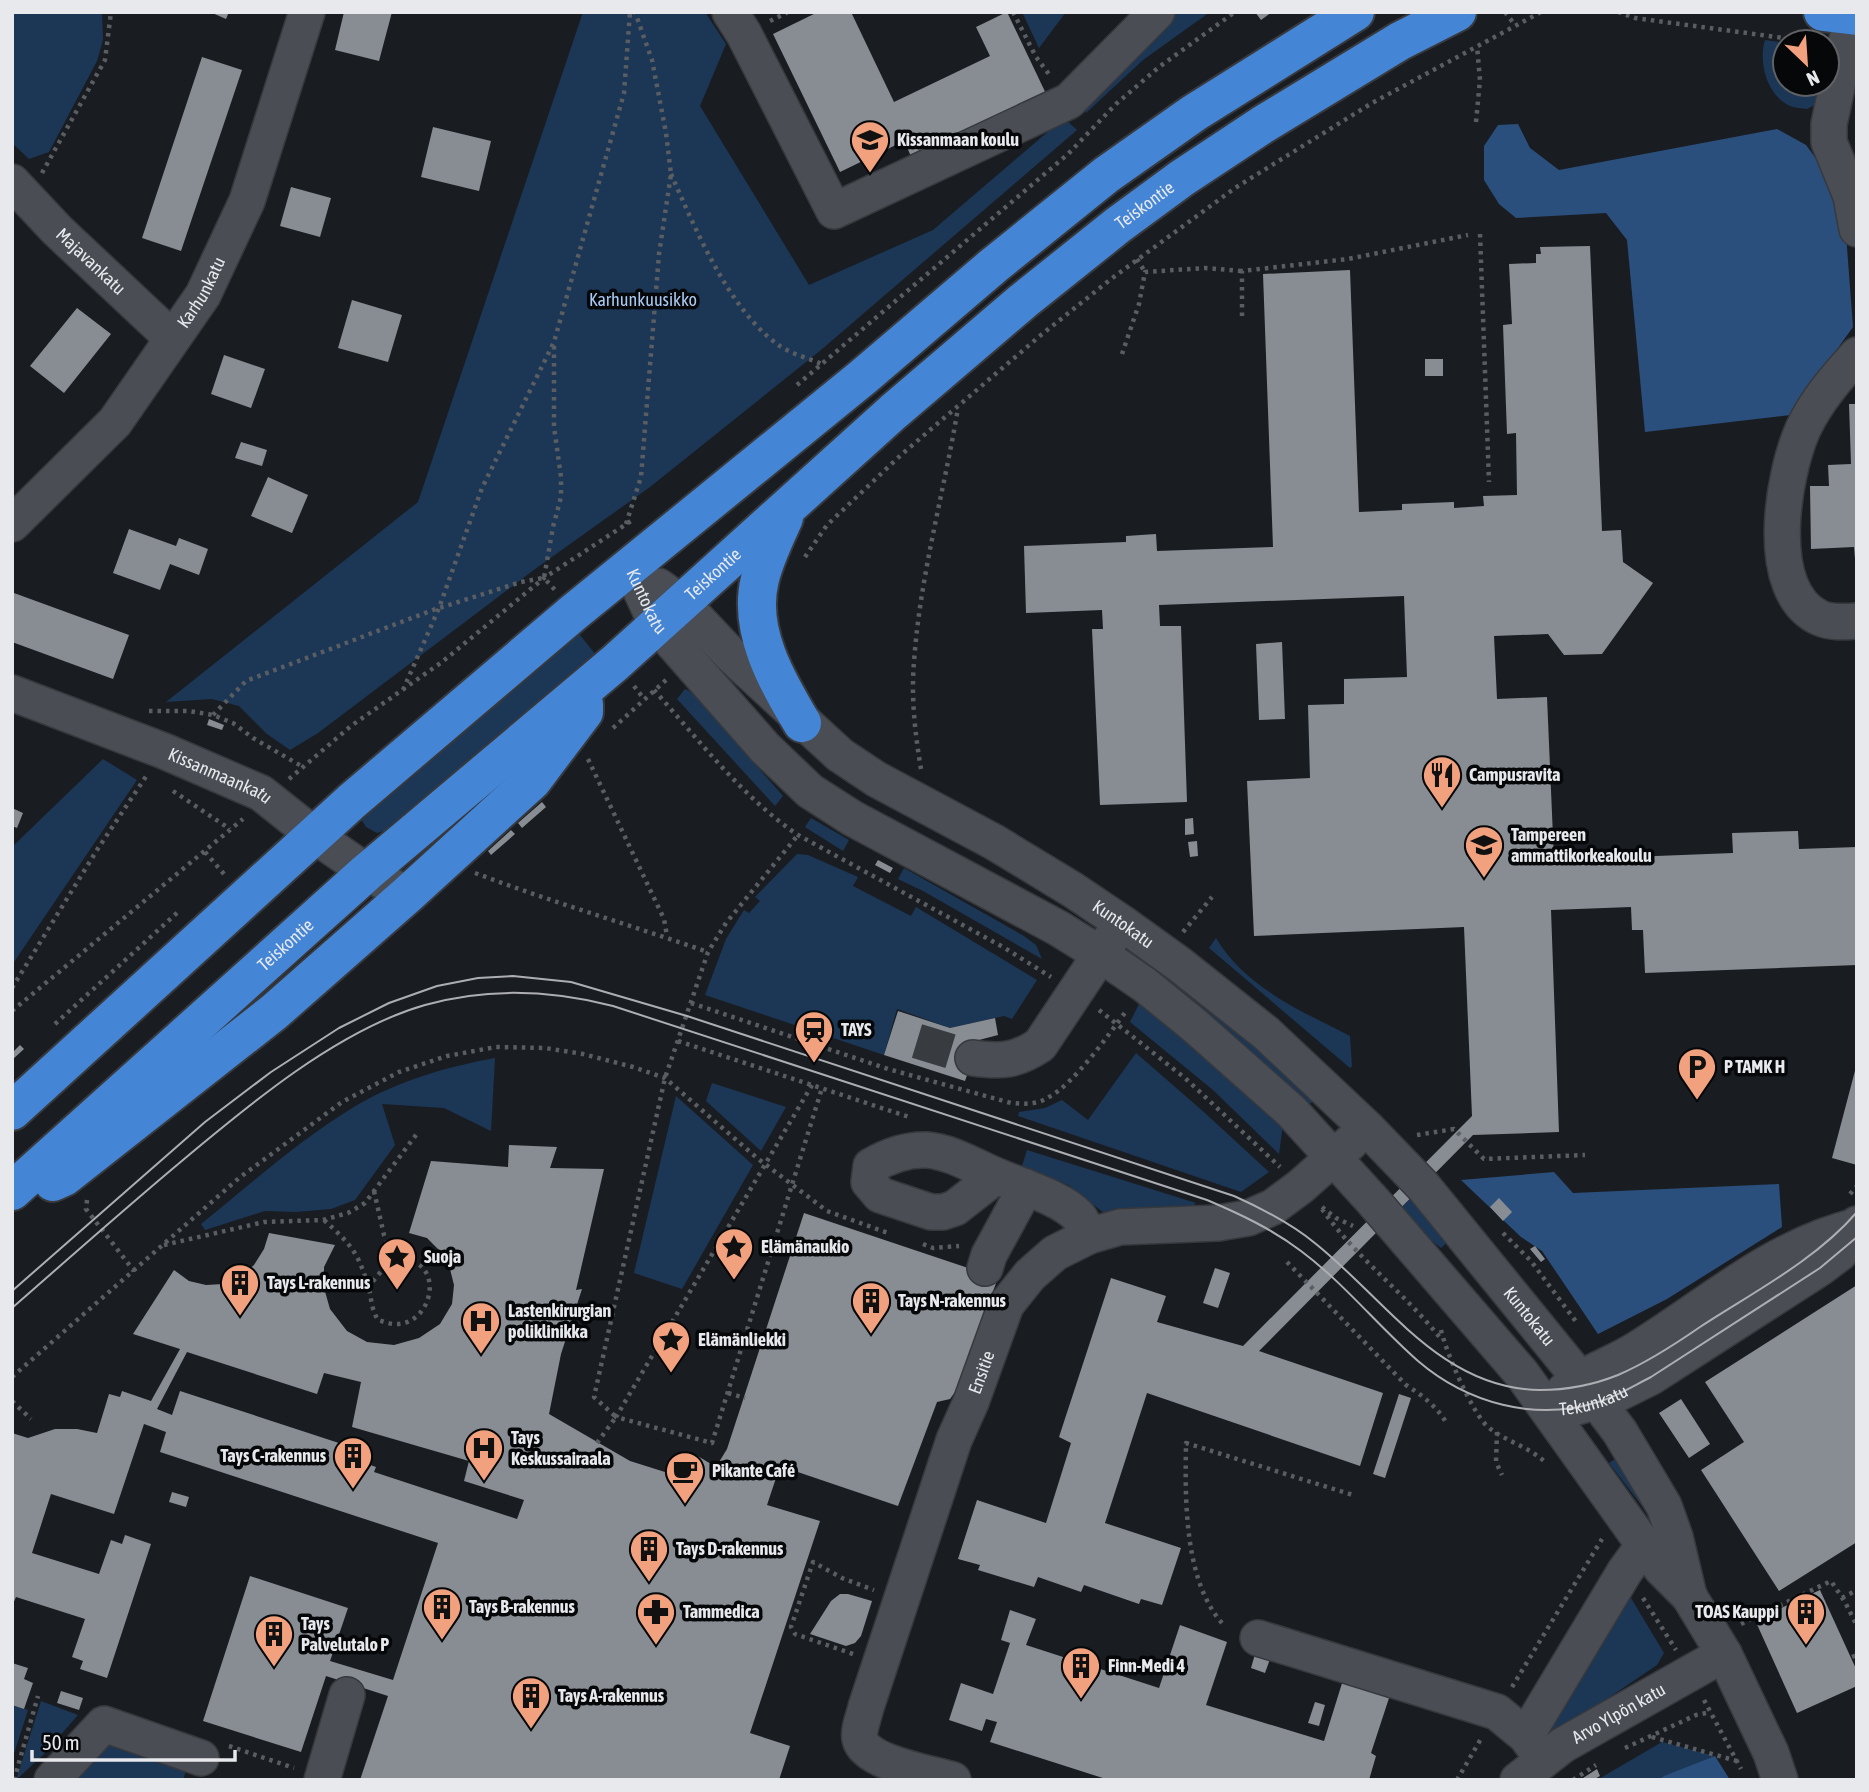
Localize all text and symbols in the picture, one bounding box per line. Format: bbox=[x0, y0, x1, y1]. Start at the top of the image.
north arrow bbox=[1771, 28, 1841, 98]
text: N bbox=[1803, 66, 1823, 91]
school or university icon: Kissanmaan koulu bbox=[849, 119, 891, 174]
place label: Kissanmaan koulu bbox=[897, 129, 1019, 150]
street label: Teiskontie bbox=[1111, 176, 1178, 233]
street label: Majavankatu bbox=[52, 224, 130, 299]
street label: Karhunkatu bbox=[172, 253, 229, 332]
park label: Karhunkuusikko bbox=[589, 289, 697, 310]
street label: Teiskontie bbox=[681, 543, 745, 604]
street label: Kuntokatu bbox=[622, 565, 671, 638]
street label: Kissanmaankatu bbox=[165, 743, 277, 808]
restaurant icon: Campusravita bbox=[1421, 754, 1463, 809]
place label: Campusravita bbox=[1469, 764, 1560, 785]
school or university icon: Tampereen ammattikorkeakoulu bbox=[1463, 824, 1505, 879]
place label: Tampereen ammattikorkeakoulu bbox=[1511, 824, 1652, 866]
street label: Kuntokatu bbox=[1089, 895, 1158, 952]
street label: Teiskontie bbox=[253, 914, 318, 975]
station icon: TAYS bbox=[793, 1009, 835, 1064]
place label: TAYS bbox=[841, 1019, 872, 1040]
parking icon: P TAMK H bbox=[1676, 1046, 1718, 1101]
place label: P TAMK H bbox=[1724, 1056, 1785, 1077]
place icon: Elämänaukio bbox=[713, 1226, 755, 1281]
place icon: Suoja bbox=[376, 1236, 418, 1291]
place label: Elämänaukio bbox=[761, 1236, 849, 1257]
place label: Suoja bbox=[424, 1246, 461, 1267]
building icon: Tays L-rakennus bbox=[219, 1262, 261, 1317]
place label: Tays L-rakennus bbox=[267, 1272, 371, 1293]
building icon: Tays N-rakennus bbox=[850, 1280, 892, 1335]
street label: Kuntokatu bbox=[1499, 1282, 1560, 1350]
place label: Tays N-rakennus bbox=[898, 1290, 1007, 1311]
hospital icon: Lastenkirurgian poliklinikka bbox=[460, 1300, 502, 1355]
place label: Lastenkirurgian poliklinikka bbox=[508, 1300, 612, 1342]
place icon: Elämänliekki bbox=[650, 1319, 692, 1374]
place label: Elämänliekki bbox=[698, 1329, 786, 1350]
street label: Ensitie bbox=[964, 1348, 999, 1397]
street label: Tekunkatu bbox=[1558, 1380, 1631, 1419]
hospital icon: Tays Keskussairaala bbox=[463, 1427, 505, 1482]
place label: Tays Keskussairaala bbox=[511, 1427, 611, 1469]
building icon: Tays C-rakennus bbox=[332, 1435, 374, 1490]
place label: Tays C-rakennus bbox=[221, 1445, 327, 1466]
cafe icon: Pikante Café bbox=[664, 1450, 706, 1505]
place label: Pikante Café bbox=[712, 1460, 795, 1481]
building icon: Tays D-rakennus bbox=[628, 1528, 670, 1583]
place label: Tays D-rakennus bbox=[676, 1538, 784, 1559]
building icon: Tays B-rakennus bbox=[421, 1586, 463, 1641]
pharmacy icon: Tammedica bbox=[635, 1591, 677, 1646]
building icon: TOAS Kauppi bbox=[1785, 1591, 1827, 1646]
place label: Tays B-rakennus bbox=[469, 1596, 575, 1617]
place label: Tammedica bbox=[683, 1601, 760, 1622]
place label: TOAS Kauppi bbox=[1695, 1601, 1779, 1622]
building icon: Tays Palvelutalo P bbox=[253, 1613, 295, 1668]
place label: Tays Palvelutalo P bbox=[301, 1613, 389, 1655]
building icon: Finn-Medi 4 bbox=[1060, 1645, 1102, 1700]
place label: Finn-Medi 4 bbox=[1108, 1655, 1185, 1676]
building icon: Tays A-rakennus bbox=[510, 1675, 552, 1730]
street label: Arvo Ylpön katu bbox=[1568, 1678, 1669, 1748]
place label: Tays A-rakennus bbox=[558, 1685, 665, 1706]
scale bar bbox=[32, 1718, 234, 1762]
text: 50 m bbox=[42, 1730, 80, 1754]

